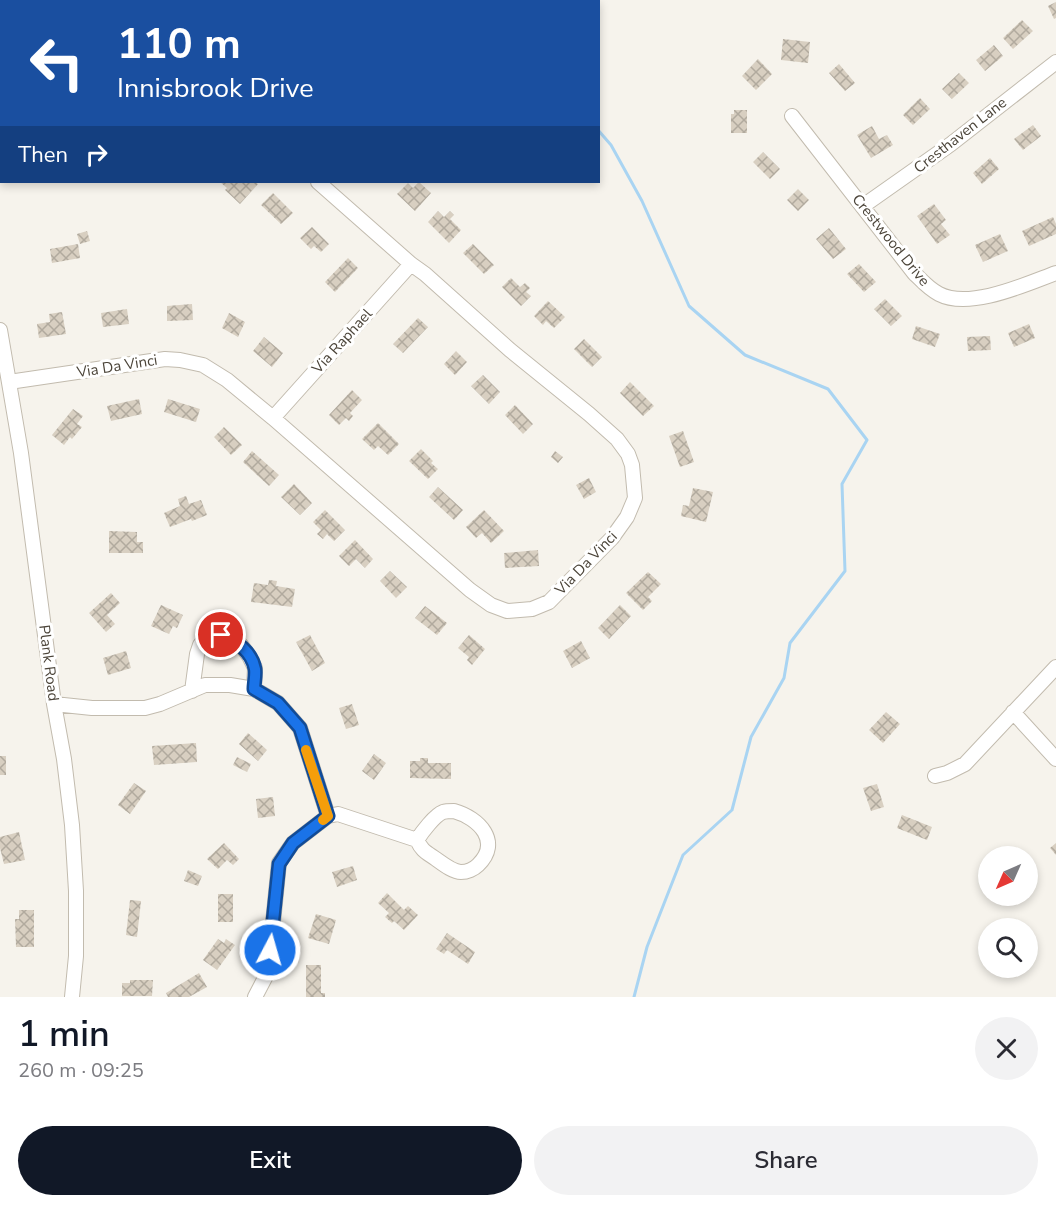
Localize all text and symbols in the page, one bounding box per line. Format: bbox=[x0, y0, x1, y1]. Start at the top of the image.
text: 110 m bbox=[117, 16, 241, 73]
icon: left bbox=[18, 24, 96, 102]
text: Innisbrook Drive bbox=[117, 70, 314, 107]
street label: Cresthaven Lane bbox=[909, 92, 1011, 178]
icon: right bbox=[80, 138, 113, 171]
text: Then bbox=[18, 140, 68, 170]
street label: Crestwood Drive bbox=[848, 190, 934, 290]
street label: Via Raphael bbox=[307, 304, 377, 379]
street label: Via Da Vinci bbox=[74, 350, 159, 382]
street label: Via Da Vinci bbox=[550, 527, 621, 600]
pin bbox=[195, 609, 246, 660]
icon: arrive bbox=[204, 618, 237, 651]
street label: Plank Road bbox=[34, 624, 64, 702]
north arrow bbox=[978, 846, 1038, 906]
map controls bbox=[978, 846, 1038, 978]
position arrow bbox=[238, 918, 302, 982]
button: search bbox=[978, 918, 1038, 978]
text: 1 min bbox=[18, 1010, 110, 1059]
button: close bbox=[975, 1017, 1038, 1080]
text: 260 m · 09:25 bbox=[18, 1057, 144, 1084]
button: Exit bbox=[18, 1126, 522, 1195]
button: Share bbox=[534, 1126, 1038, 1195]

